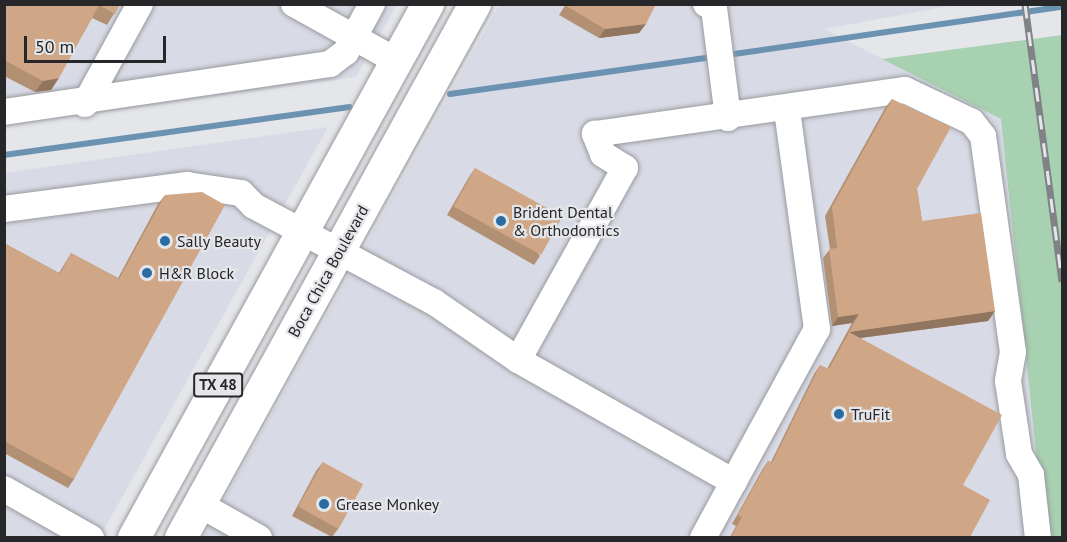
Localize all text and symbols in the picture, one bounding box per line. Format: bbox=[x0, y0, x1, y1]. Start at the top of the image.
scale bar bbox=[27, 24, 170, 62]
text: 50 m bbox=[35, 35, 74, 58]
street label: Boca Chica Boulevard bbox=[284, 202, 372, 340]
place label: Brident Dental & Orthodontics bbox=[513, 202, 620, 240]
marker: Brident Dental & Orthodontics bbox=[494, 214, 508, 228]
place label: Sally Beauty bbox=[177, 231, 261, 251]
marker: Sally Beauty bbox=[158, 234, 172, 248]
place label: H&R Block bbox=[159, 263, 234, 283]
marker: H&R Block bbox=[140, 266, 154, 280]
road number: TX 48 bbox=[192, 373, 244, 397]
place label: TruFit bbox=[851, 404, 890, 424]
marker: TruFit bbox=[832, 407, 846, 421]
place label: Grease Monkey bbox=[336, 494, 439, 514]
marker: Grease Monkey bbox=[317, 497, 331, 511]

